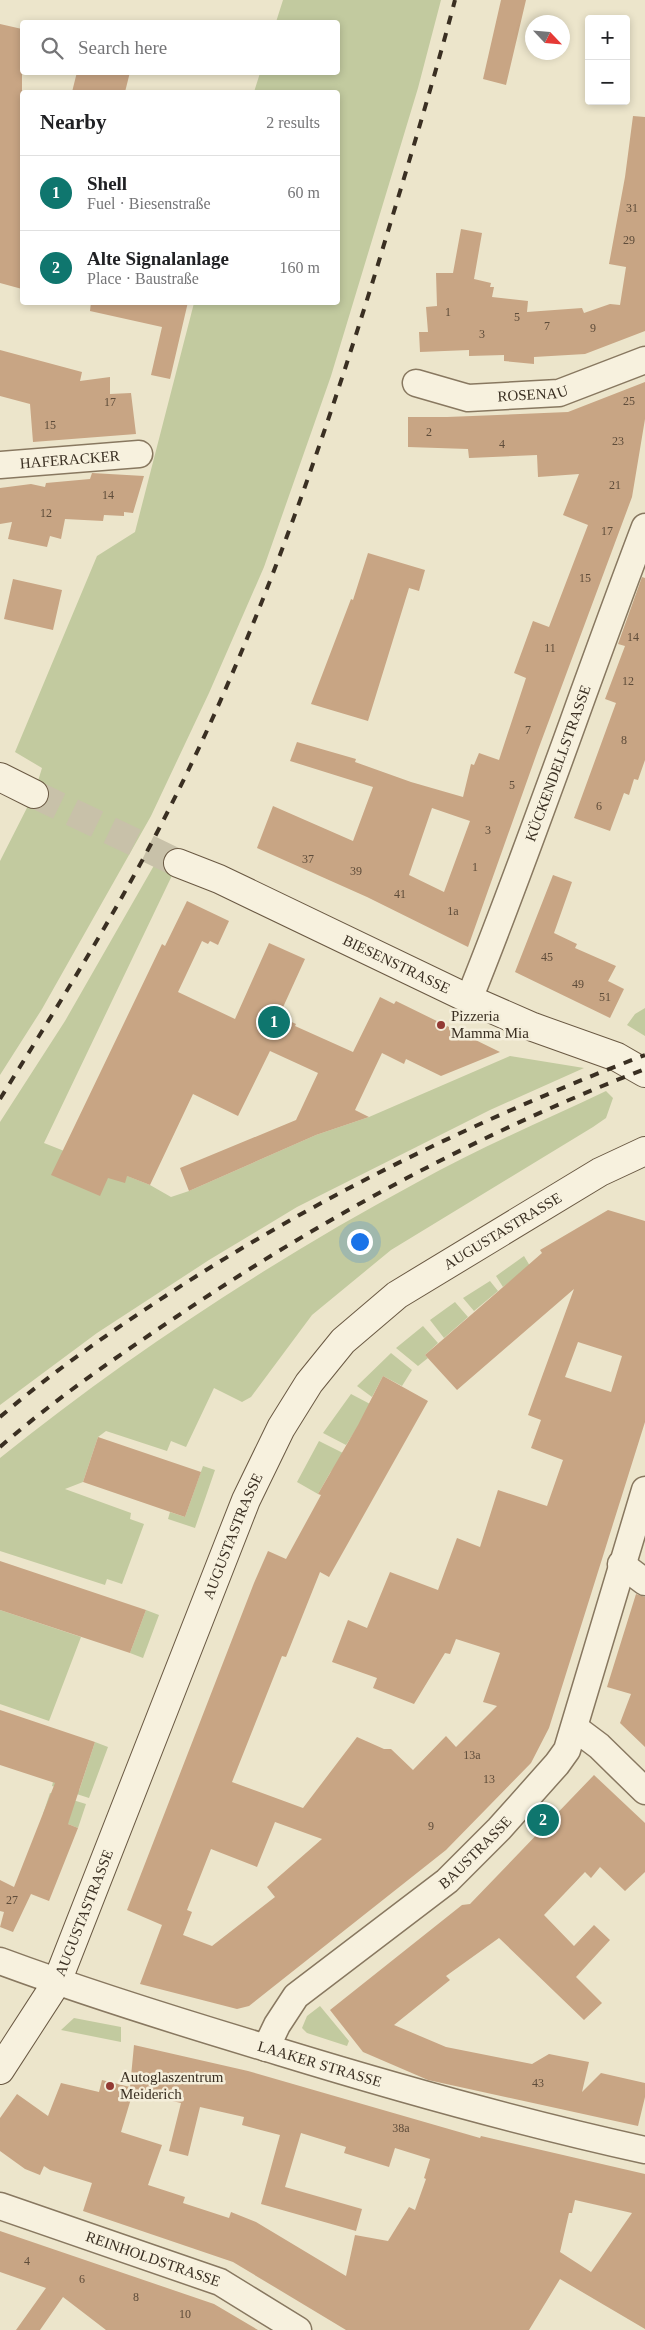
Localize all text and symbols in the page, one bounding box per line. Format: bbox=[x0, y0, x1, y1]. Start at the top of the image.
north arrow bbox=[525, 15, 570, 60]
map controls bbox=[585, 15, 630, 105]
button: + bbox=[585, 15, 630, 60]
search box bbox=[20, 20, 340, 75]
icon: search bbox=[38, 34, 66, 62]
text: Search here bbox=[78, 37, 167, 58]
button: − bbox=[585, 60, 630, 105]
text: Nearby bbox=[40, 110, 107, 134]
text: 2 results bbox=[266, 114, 320, 131]
text: Shell bbox=[87, 173, 127, 194]
text: 1 bbox=[52, 184, 60, 201]
text: 60 m bbox=[288, 184, 320, 201]
text: Fuel · Biesenstraße bbox=[87, 195, 211, 212]
house number: 31 bbox=[626, 201, 638, 215]
house number: 29 bbox=[623, 233, 635, 247]
text: Alte Signalanlage bbox=[87, 248, 229, 269]
text: 2 bbox=[52, 259, 60, 276]
text: 160 m bbox=[280, 259, 320, 276]
text: Place · Baustraße bbox=[87, 270, 199, 287]
house number: 1 bbox=[445, 305, 451, 319]
house number: 5 bbox=[514, 310, 520, 324]
house number: 7 bbox=[544, 319, 550, 333]
house number: 9 bbox=[590, 321, 596, 335]
house number: 3 bbox=[479, 327, 485, 341]
street label: ROSENAU bbox=[497, 382, 571, 404]
house number: 25 bbox=[623, 394, 635, 408]
house number: 17 bbox=[104, 395, 116, 409]
house number: 15 bbox=[44, 418, 56, 432]
house number: 2 bbox=[426, 425, 432, 439]
house number: 23 bbox=[612, 434, 624, 448]
house number: 4 bbox=[499, 437, 505, 451]
street label: HAFERACKER bbox=[19, 448, 120, 471]
house number: 21 bbox=[609, 478, 621, 492]
house number: 14 bbox=[102, 488, 114, 502]
house number: 12 bbox=[40, 506, 52, 520]
house number: 17 bbox=[601, 524, 613, 538]
house number: 15 bbox=[579, 571, 591, 585]
house number: 14 bbox=[627, 630, 639, 644]
house number: 11 bbox=[544, 641, 556, 655]
house number: 12 bbox=[622, 674, 634, 688]
street label: KÜCKENDELLSTRASSE bbox=[522, 683, 594, 844]
house number: 7 bbox=[525, 723, 531, 737]
house number: 8 bbox=[621, 733, 627, 747]
house number: 5 bbox=[509, 778, 515, 792]
house number: 6 bbox=[596, 799, 602, 813]
house number: 3 bbox=[485, 823, 491, 837]
house number: 37 bbox=[302, 852, 314, 866]
house number: 1 bbox=[472, 860, 478, 874]
house number: 39 bbox=[350, 864, 362, 878]
house number: 41 bbox=[394, 887, 406, 901]
house number: 1a bbox=[447, 904, 459, 918]
street label: BIESENSTRASSE bbox=[340, 932, 453, 997]
house number: 45 bbox=[541, 950, 553, 964]
house number: 49 bbox=[572, 977, 584, 991]
house number: 51 bbox=[599, 990, 611, 1004]
pin: 1 bbox=[258, 1003, 290, 1041]
place label: Pizzeria Mamma Mia bbox=[451, 1008, 529, 1041]
marker: Pizzeria Mamma Mia bbox=[435, 1019, 447, 1031]
street label: AUGUSTASTRASSE bbox=[441, 1189, 564, 1273]
your location bbox=[347, 1229, 373, 1255]
street label: AUGUSTASTRASSE bbox=[200, 1471, 266, 1602]
house number: 13a bbox=[463, 1748, 481, 1762]
house number: 13 bbox=[483, 1772, 495, 1786]
pin: 2 bbox=[527, 1801, 559, 1839]
street label: BAUSTRASSE bbox=[436, 1813, 515, 1892]
house number: 9 bbox=[428, 1819, 434, 1833]
street label: AUGUSTASTRASSE bbox=[52, 1847, 116, 1979]
house number: 27 bbox=[6, 1893, 18, 1907]
street label: LAAKER STRASSE bbox=[256, 2038, 384, 2090]
place label: Autoglaszentrum Meiderich bbox=[120, 2069, 224, 2102]
house number: 43 bbox=[532, 2076, 544, 2090]
marker: Autoglaszentrum Meiderich bbox=[104, 2080, 116, 2092]
house number: 38a bbox=[392, 2121, 410, 2135]
street label: REINHOLDSTRASSE bbox=[84, 2228, 222, 2289]
house number: 4 bbox=[24, 2254, 30, 2268]
house number: 6 bbox=[79, 2272, 85, 2286]
house number: 8 bbox=[133, 2290, 139, 2304]
house number: 10 bbox=[179, 2307, 191, 2321]

